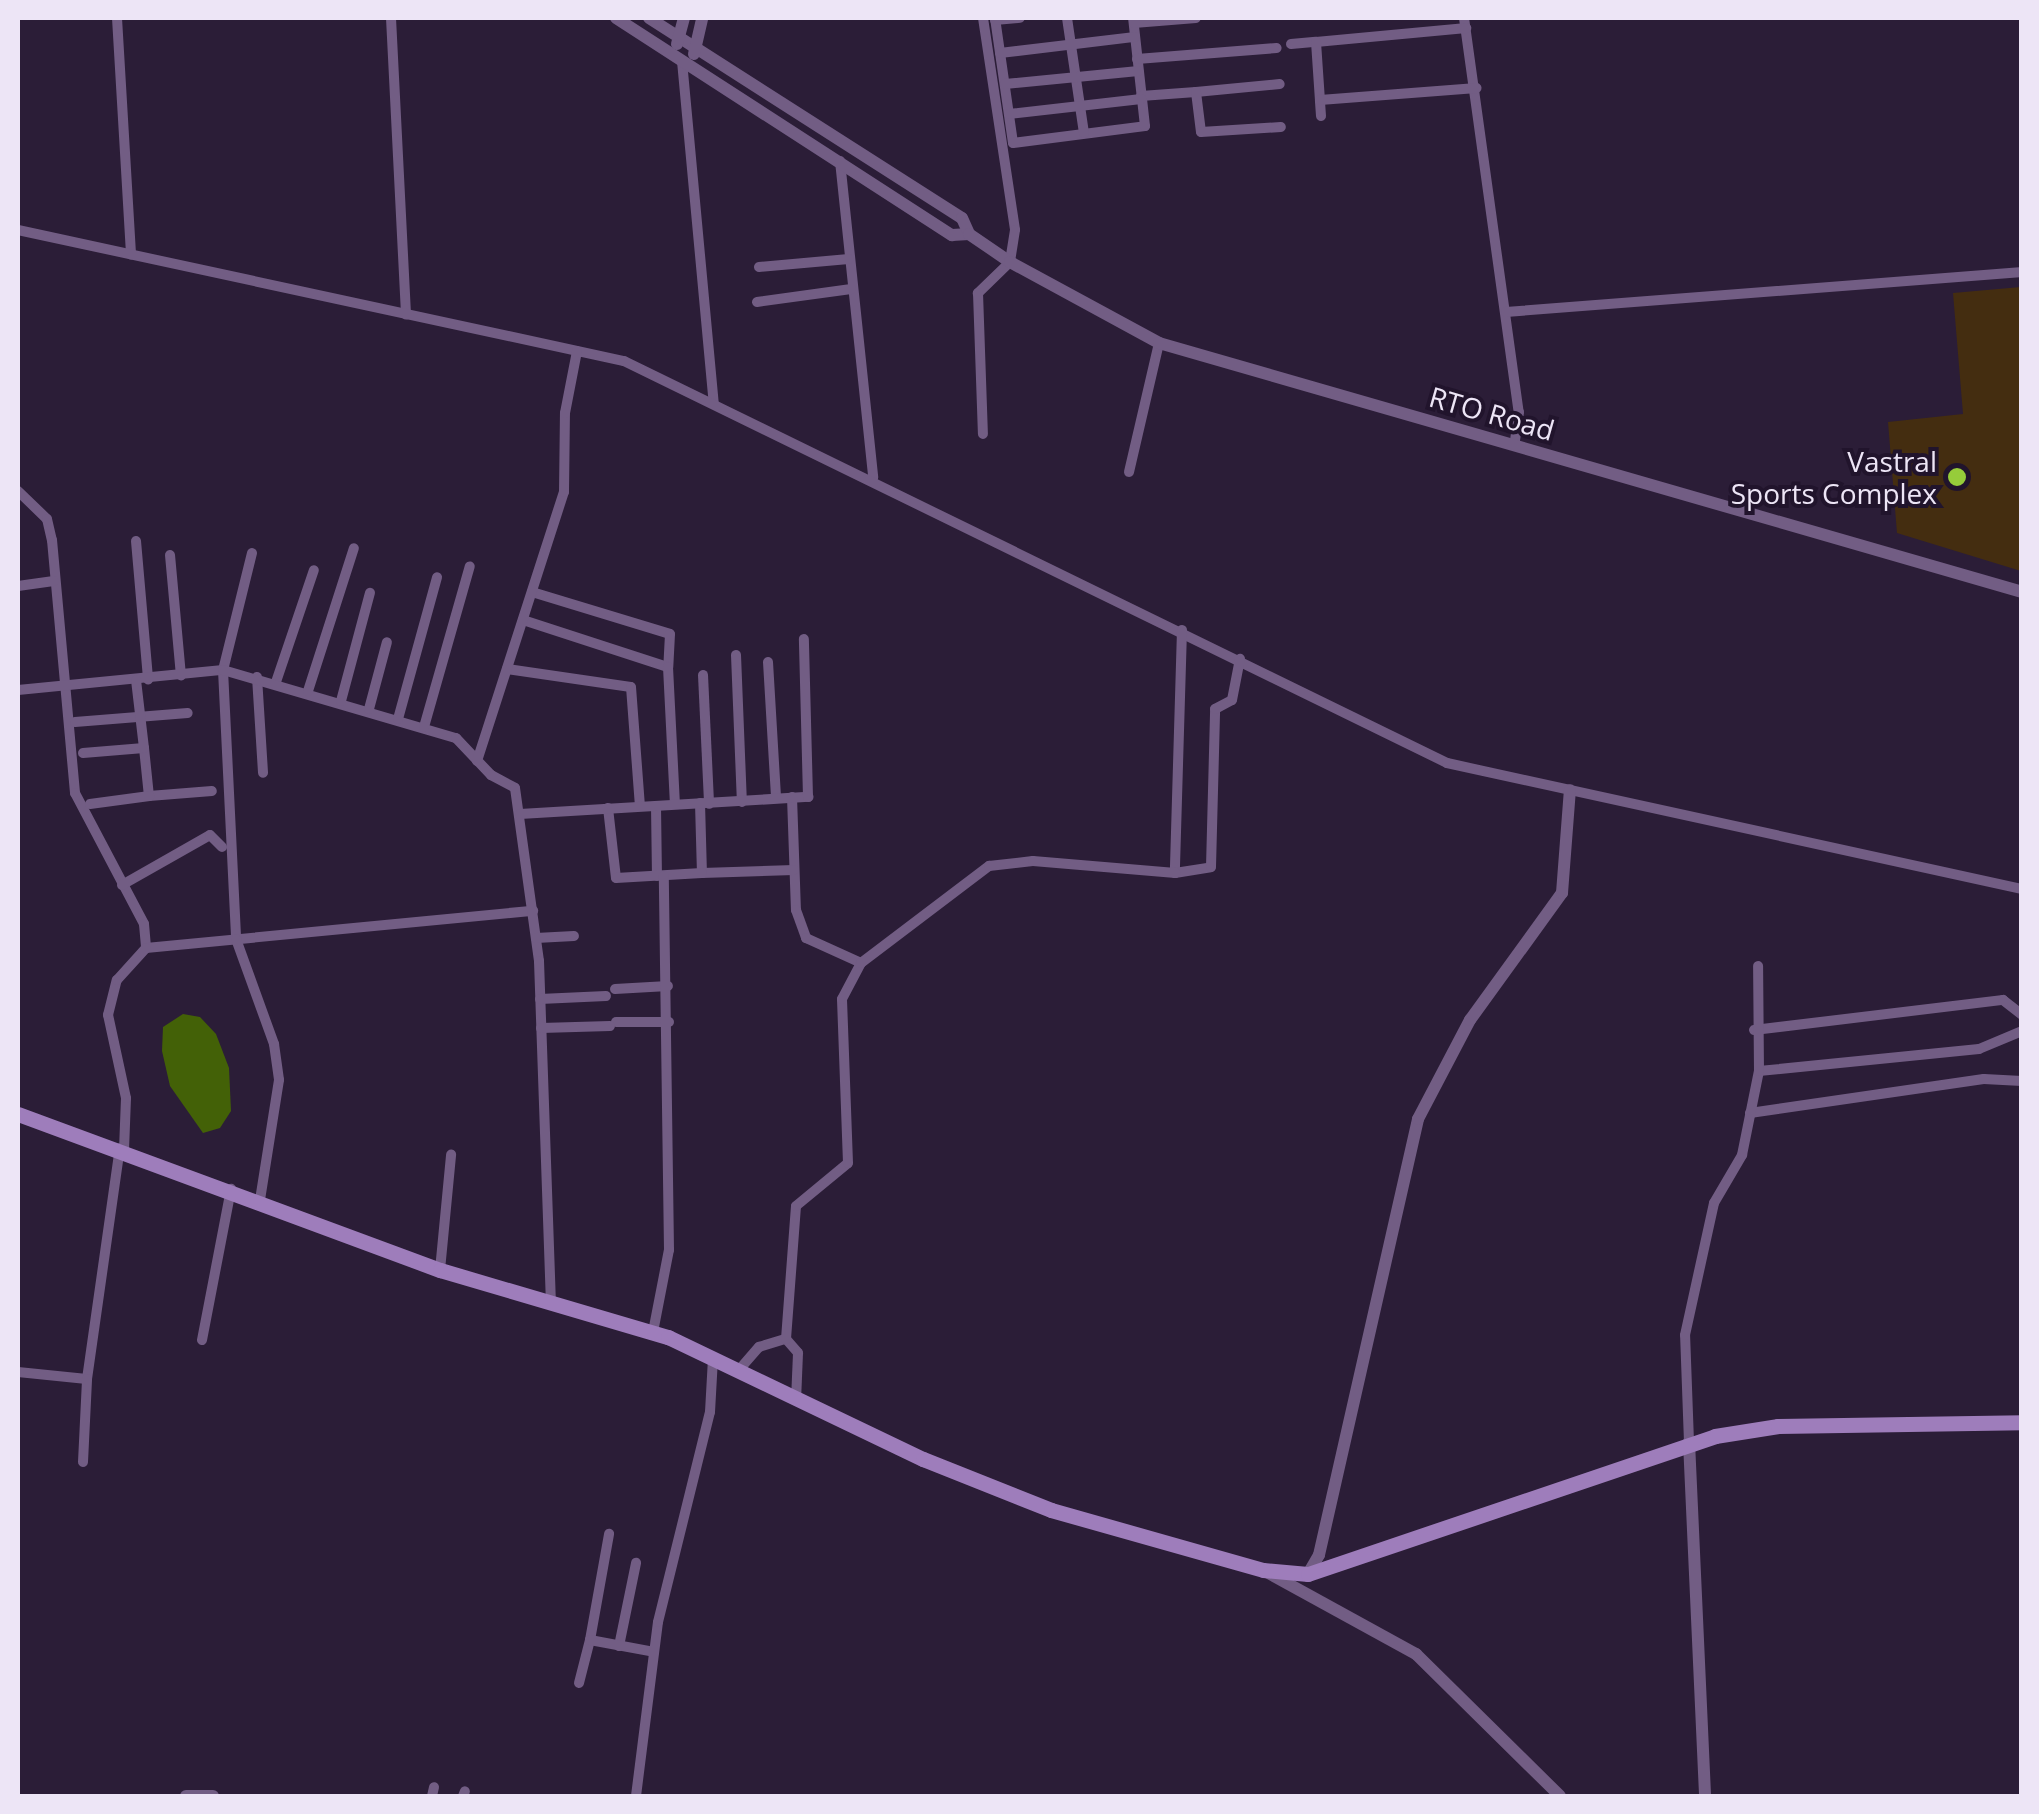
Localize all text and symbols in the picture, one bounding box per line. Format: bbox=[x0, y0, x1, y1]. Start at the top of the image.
street label: RTO Road bbox=[1426, 379, 1558, 447]
place label: Vastral Sports Complex bbox=[1731, 444, 1937, 510]
marker: Vastral Sports Complex bbox=[1946, 466, 1968, 488]

